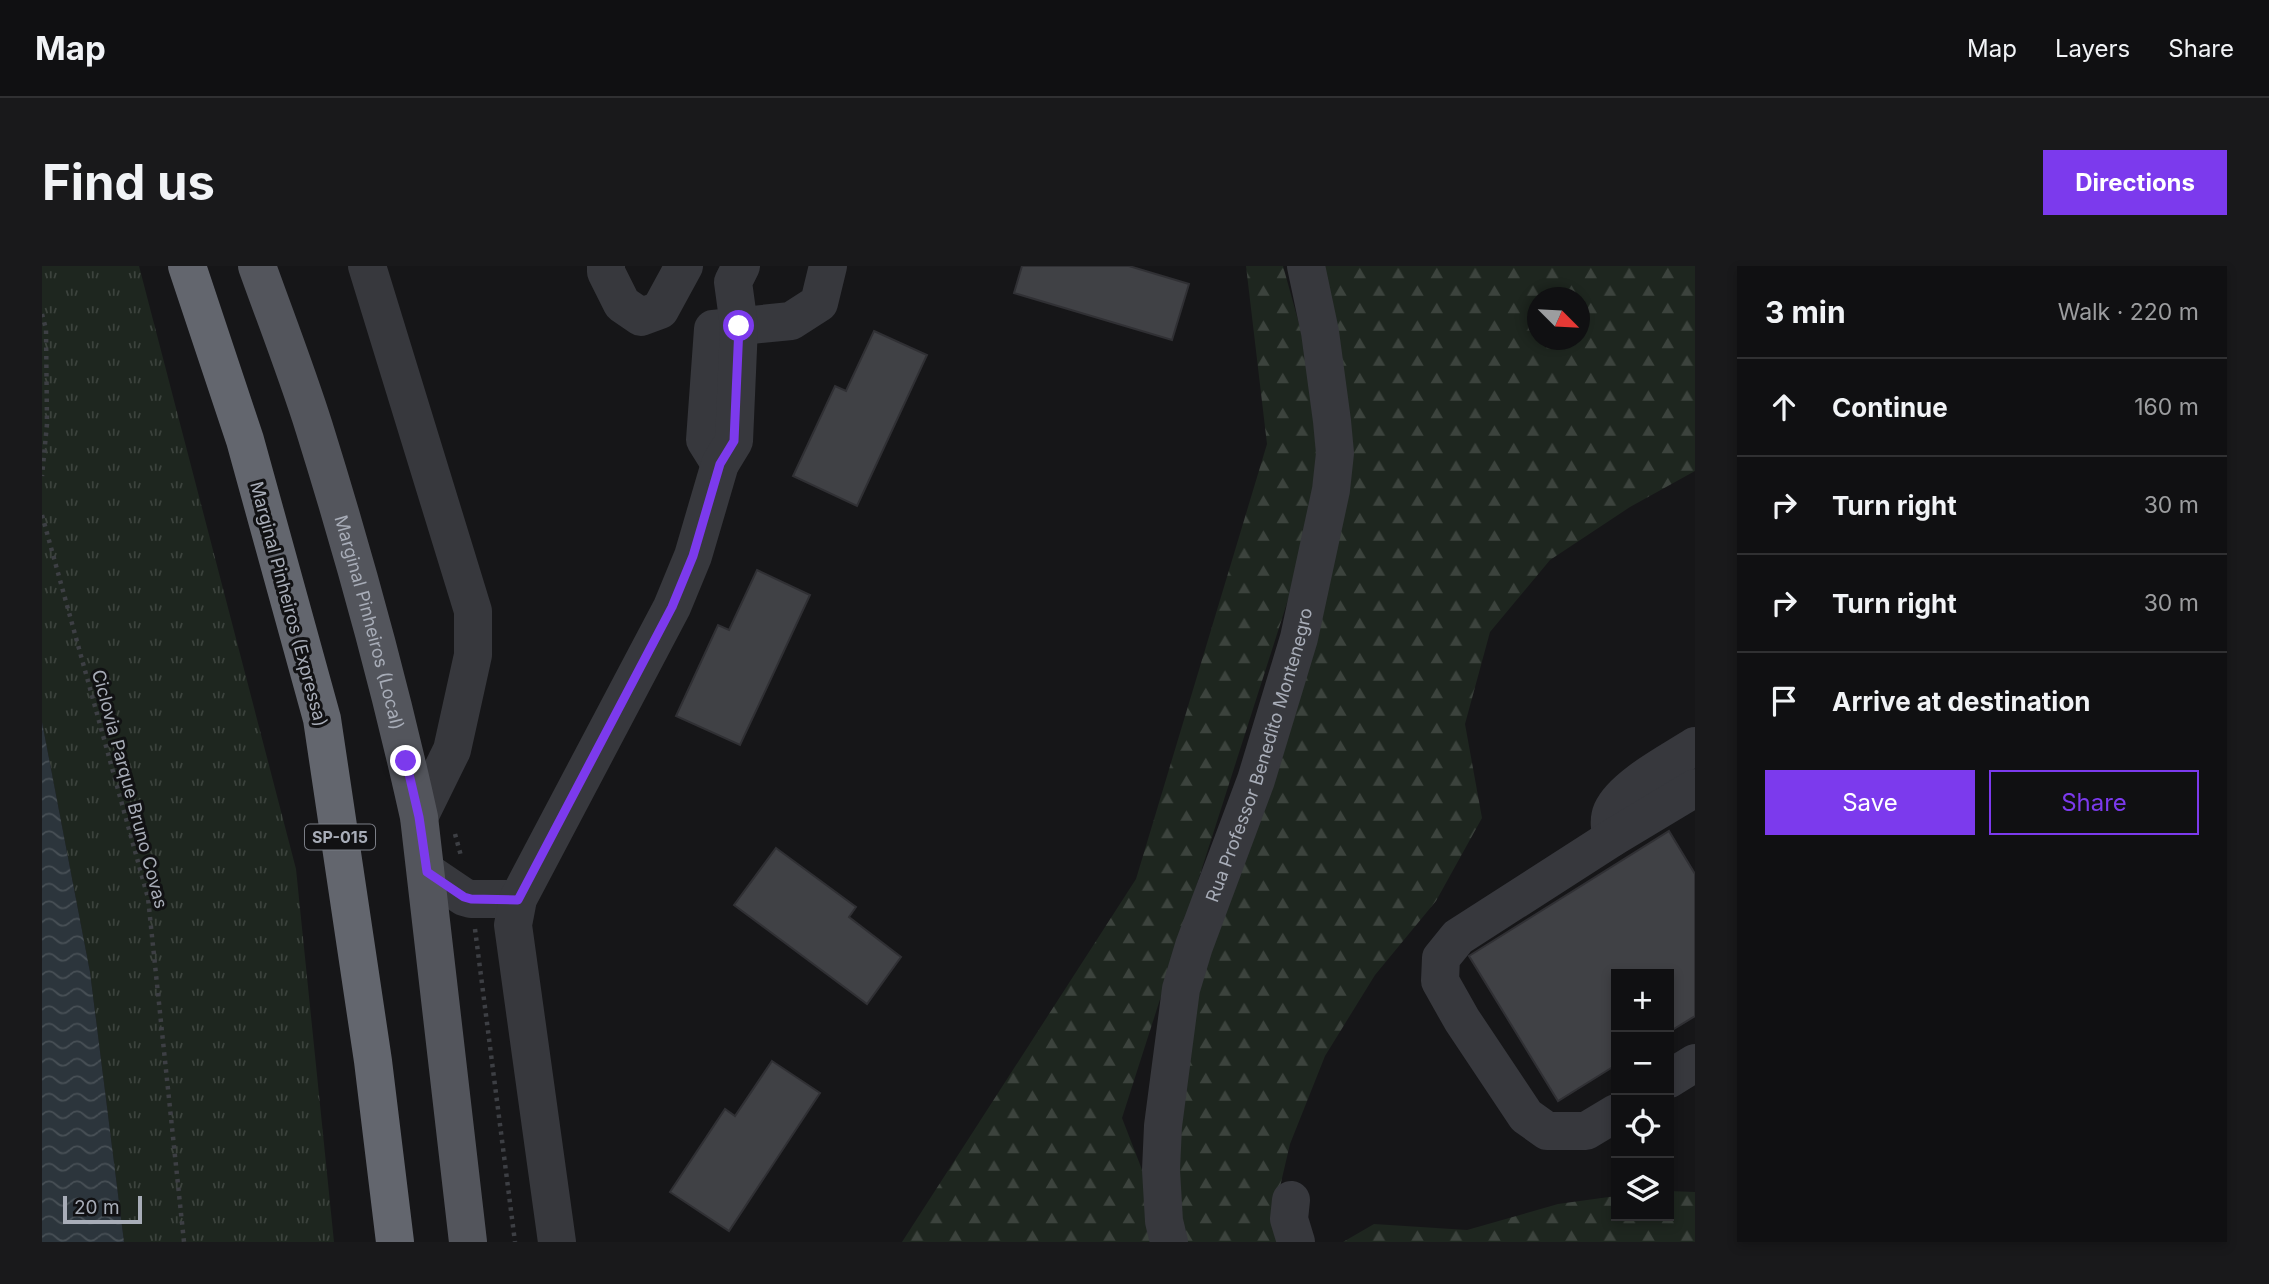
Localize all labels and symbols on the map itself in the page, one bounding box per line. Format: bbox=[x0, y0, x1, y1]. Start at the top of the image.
north arrow bbox=[1527, 287, 1590, 350]
route start bbox=[723, 310, 754, 341]
street label: Marginal Pinheiros (Expressa) bbox=[246, 479, 332, 729]
street label: Marginal Pinheiros (Local) bbox=[331, 513, 409, 732]
street label: Rua Professor Benedito Montenegro bbox=[1201, 606, 1316, 905]
street label: Ciclovia Parque Bruno Covas bbox=[88, 667, 172, 911]
route end bbox=[390, 745, 421, 776]
road number: SP-015 bbox=[305, 824, 375, 850]
scale bar bbox=[63, 1193, 142, 1225]

